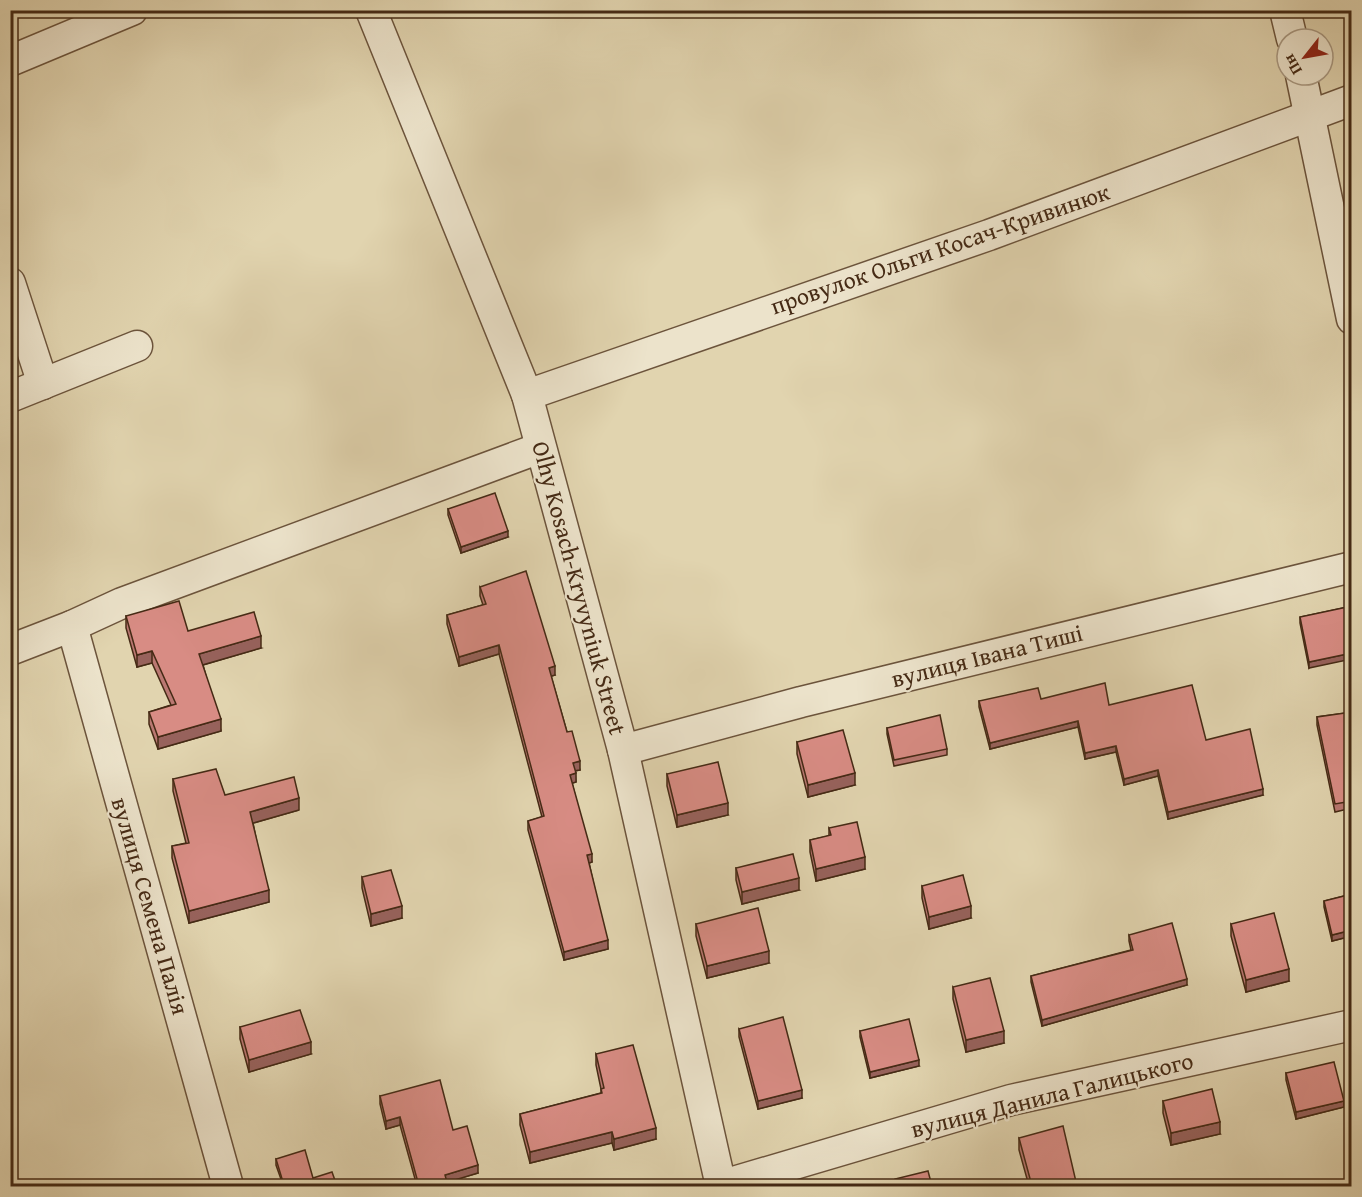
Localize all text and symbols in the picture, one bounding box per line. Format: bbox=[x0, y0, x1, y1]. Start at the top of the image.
north arrow bbox=[1275, 27, 1335, 87]
text: Пн bbox=[1276, 50, 1308, 80]
street label: провулок Ольги Косач-Кривинюк bbox=[766, 174, 1115, 323]
street label: Olhy Kosach-Kryvyniuk Street bbox=[523, 437, 636, 739]
street label: вулиця Івана Тиші bbox=[887, 615, 1087, 696]
street label: вулиця Семена Палія bbox=[103, 793, 198, 1019]
street label: вулиця Данила Галицького bbox=[907, 1042, 1197, 1147]

